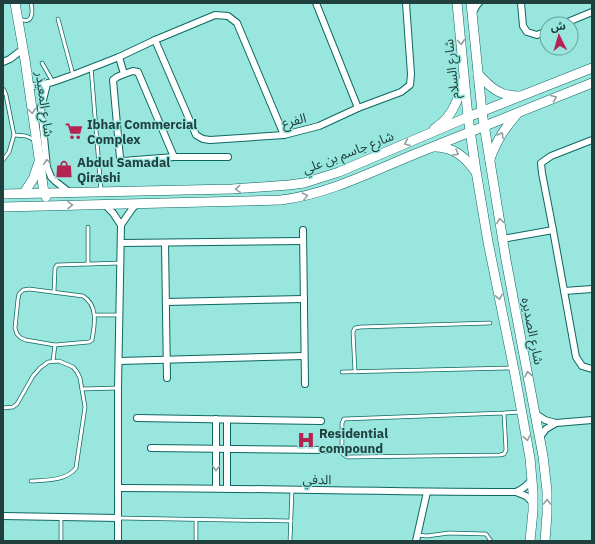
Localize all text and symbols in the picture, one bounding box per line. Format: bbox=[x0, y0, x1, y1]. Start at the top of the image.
north arrow bbox=[539, 16, 579, 56]
text: ش bbox=[550, 18, 566, 34]
street label: شارع السلام bbox=[440, 38, 465, 100]
one-way arrow bbox=[457, 39, 466, 45]
street label: شارع المعيذر bbox=[29, 69, 57, 138]
one-way arrow bbox=[551, 95, 558, 103]
one-way arrow bbox=[28, 107, 37, 114]
street label: الفرع bbox=[280, 109, 308, 133]
place label: Ibhar Commercial Complex bbox=[87, 116, 197, 148]
supermarket icon: Ibhar Commercial Complex bbox=[64, 121, 84, 141]
street label: شارع جاسم بن علي bbox=[300, 127, 397, 180]
one-way arrow bbox=[496, 132, 504, 139]
one-way arrow bbox=[404, 139, 411, 147]
one-way arrow bbox=[452, 149, 459, 156]
place label: Abdul Samadal Qirashi bbox=[77, 154, 170, 186]
one-way arrow bbox=[43, 159, 52, 165]
shop icon: Abdul Samadal Qirashi bbox=[54, 159, 74, 179]
one-way arrow bbox=[235, 184, 241, 193]
one-way arrow bbox=[301, 192, 308, 201]
one-way arrow bbox=[67, 201, 73, 209]
one-way arrow bbox=[496, 218, 504, 224]
one-way arrow bbox=[495, 294, 503, 300]
street label: شارع الصديره bbox=[516, 296, 547, 366]
one-way arrow bbox=[524, 371, 533, 377]
place label: Residential compound bbox=[319, 425, 388, 457]
hospital icon: Residential compound bbox=[296, 430, 316, 450]
one-way arrow bbox=[522, 435, 530, 441]
one-way arrow bbox=[212, 465, 220, 471]
street label: الدفي bbox=[302, 471, 332, 490]
one-way arrow bbox=[543, 499, 551, 505]

